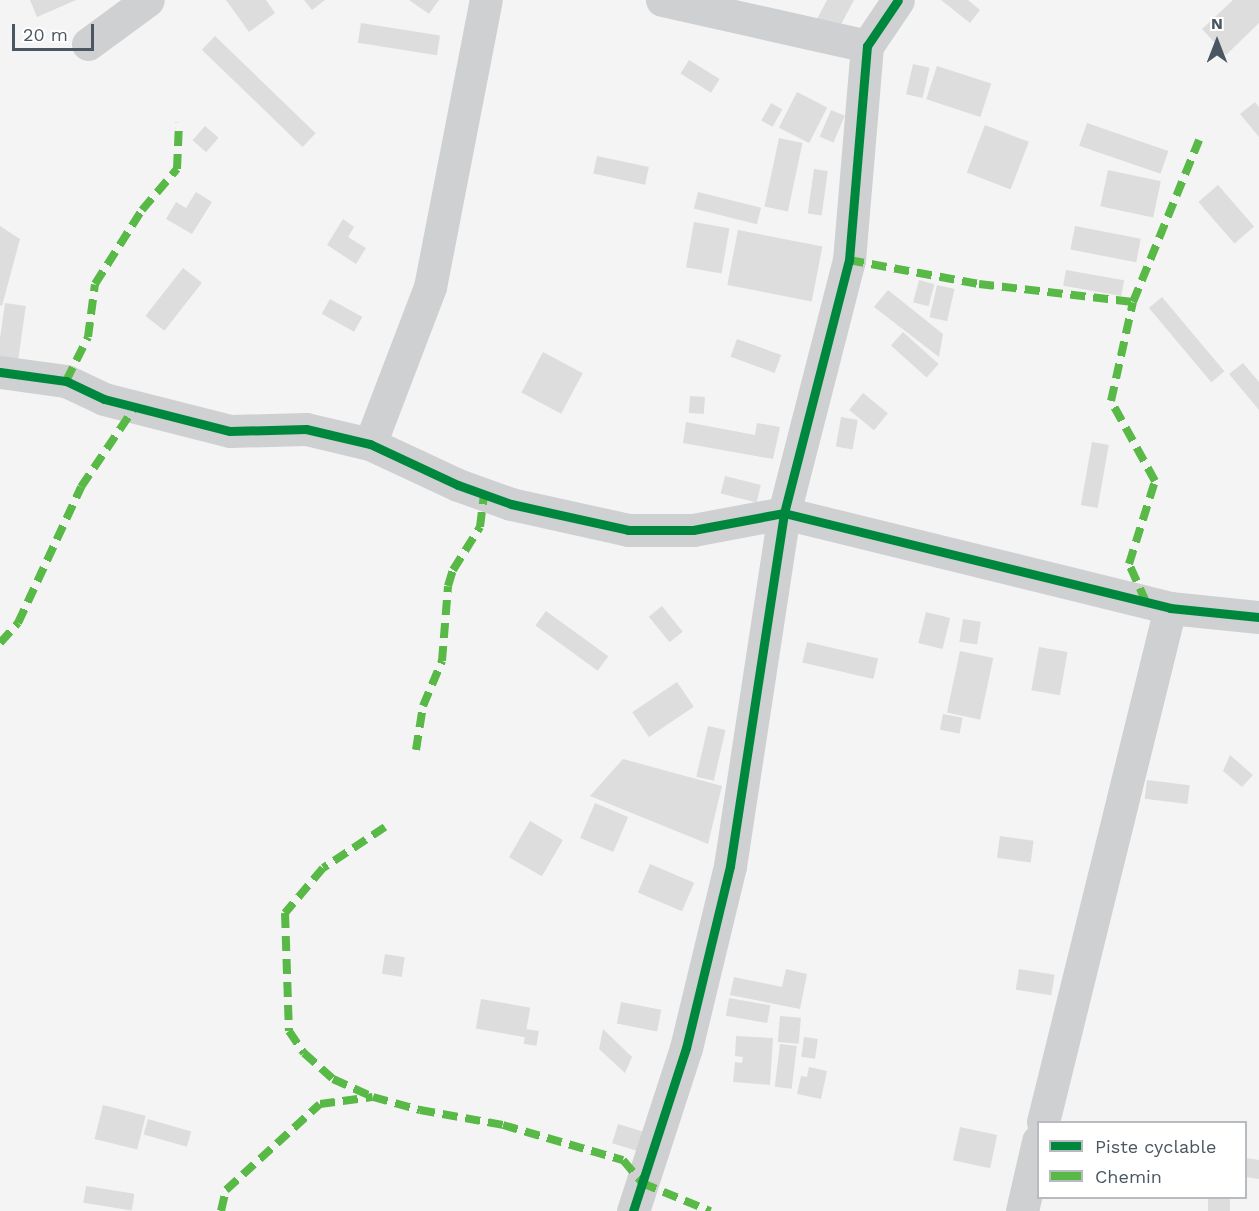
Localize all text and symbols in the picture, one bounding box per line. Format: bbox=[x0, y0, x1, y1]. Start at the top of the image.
scale bar bbox=[15, 12, 98, 50]
north arrow bbox=[1187, 12, 1247, 72]
text: N bbox=[1211, 14, 1223, 33]
text: 20 m bbox=[23, 24, 68, 45]
legend bbox=[1037, 1121, 1247, 1199]
text: Piste cyclable bbox=[1095, 1136, 1216, 1157]
text: Chemin bbox=[1095, 1166, 1162, 1187]

